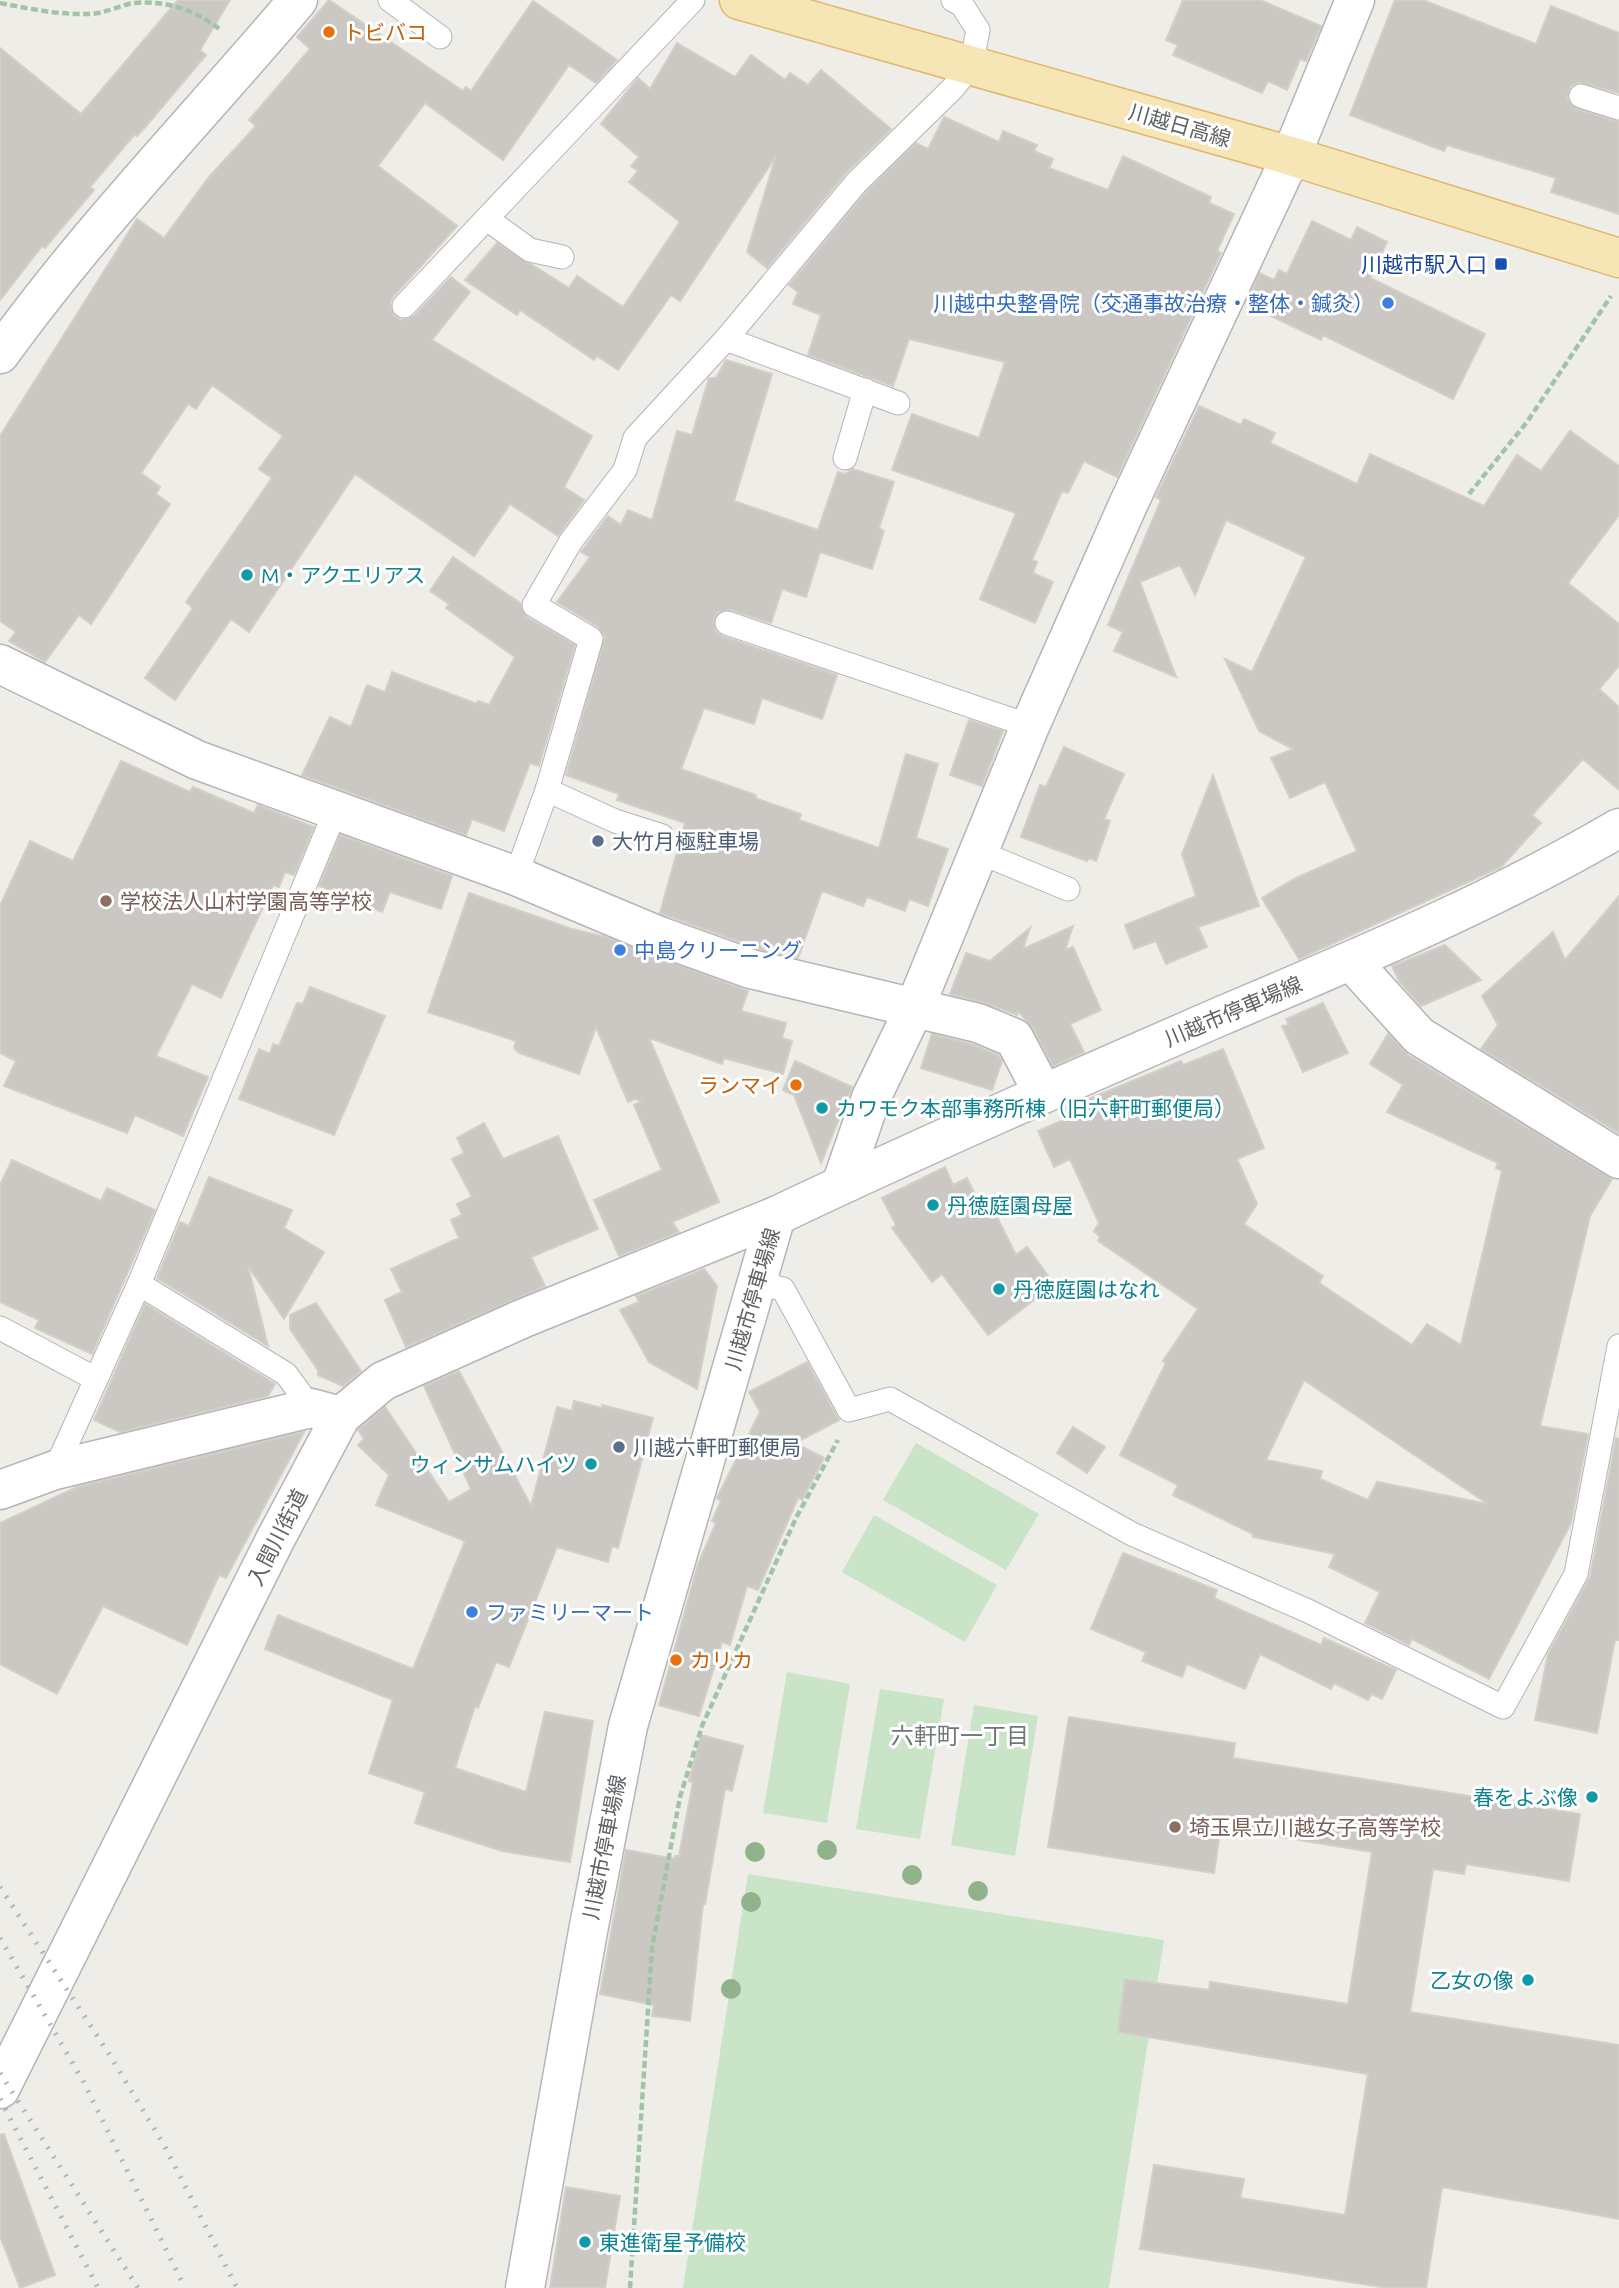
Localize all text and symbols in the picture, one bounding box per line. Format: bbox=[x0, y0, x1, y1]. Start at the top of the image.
place label: トビバコ bbox=[343, 20, 427, 44]
marker: トビバコ bbox=[321, 24, 337, 40]
street label: 川越日高線 bbox=[1126, 99, 1234, 151]
place label: 川越市駅入口 bbox=[1361, 252, 1487, 276]
marker: 川越市駅入口 bbox=[1493, 256, 1509, 272]
place label: 川越中央整骨院（交通事故治療・整体・鍼灸） bbox=[933, 291, 1374, 315]
marker: 川越中央整骨院（交通事故治療・整体・鍼灸） bbox=[1380, 295, 1396, 311]
place label: M・アクエリアス bbox=[261, 563, 425, 587]
marker: M・アクエリアス bbox=[239, 567, 255, 583]
place label: 大竹月極駐車場 bbox=[612, 829, 759, 853]
marker: 大竹月極駐車場 bbox=[590, 833, 606, 849]
place label: 学校法人山村学園高等学校 bbox=[120, 889, 372, 913]
marker: 学校法人山村学園高等学校 bbox=[98, 893, 114, 909]
place label: 中島クリーニング bbox=[634, 938, 802, 962]
marker: 中島クリーニング bbox=[612, 942, 628, 958]
street label: 川越市停車場線 bbox=[1161, 971, 1305, 1051]
place label: ランマイ bbox=[698, 1073, 782, 1097]
marker: ランマイ bbox=[788, 1077, 804, 1093]
place label: カワモク本部事務所棟（旧六軒町郵便局） bbox=[836, 1096, 1235, 1120]
marker: カワモク本部事務所棟（旧六軒町郵便局） bbox=[814, 1100, 830, 1116]
place label: 丹徳庭園母屋 bbox=[947, 1193, 1073, 1217]
marker: 丹徳庭園母屋 bbox=[925, 1197, 941, 1213]
street label: 川越市停車場線 bbox=[720, 1225, 784, 1373]
place label: 丹徳庭園はなれ bbox=[1013, 1277, 1160, 1301]
marker: 丹徳庭園はなれ bbox=[991, 1281, 1007, 1297]
place label: 川越六軒町郵便局 bbox=[633, 1435, 801, 1459]
marker: 川越六軒町郵便局 bbox=[611, 1439, 627, 1455]
place label: ウィンサムハイツ bbox=[410, 1452, 577, 1476]
marker: ウィンサムハイツ bbox=[583, 1456, 599, 1472]
street label: 入間川街道 bbox=[242, 1485, 312, 1589]
place label: ファミリーマート bbox=[486, 1600, 654, 1624]
marker: ファミリーマート bbox=[464, 1604, 480, 1620]
place label: カリカ bbox=[690, 1648, 753, 1672]
marker: カリカ bbox=[668, 1652, 684, 1668]
district label: 六軒町一丁目 bbox=[891, 1723, 1029, 1748]
street label: 川越市停車場線 bbox=[578, 1773, 630, 1921]
place label: 春をよぶ像 bbox=[1473, 1785, 1578, 1809]
marker: 春をよぶ像 bbox=[1584, 1789, 1600, 1805]
place label: 埼玉県立川越女子高等学校 bbox=[1189, 1815, 1441, 1839]
marker: 埼玉県立川越女子高等学校 bbox=[1167, 1819, 1183, 1835]
place label: 乙女の像 bbox=[1430, 1968, 1514, 1992]
marker: 乙女の像 bbox=[1520, 1972, 1536, 1988]
place label: 東進衛星予備校 bbox=[599, 2230, 746, 2254]
marker: 東進衛星予備校 bbox=[577, 2234, 593, 2250]

